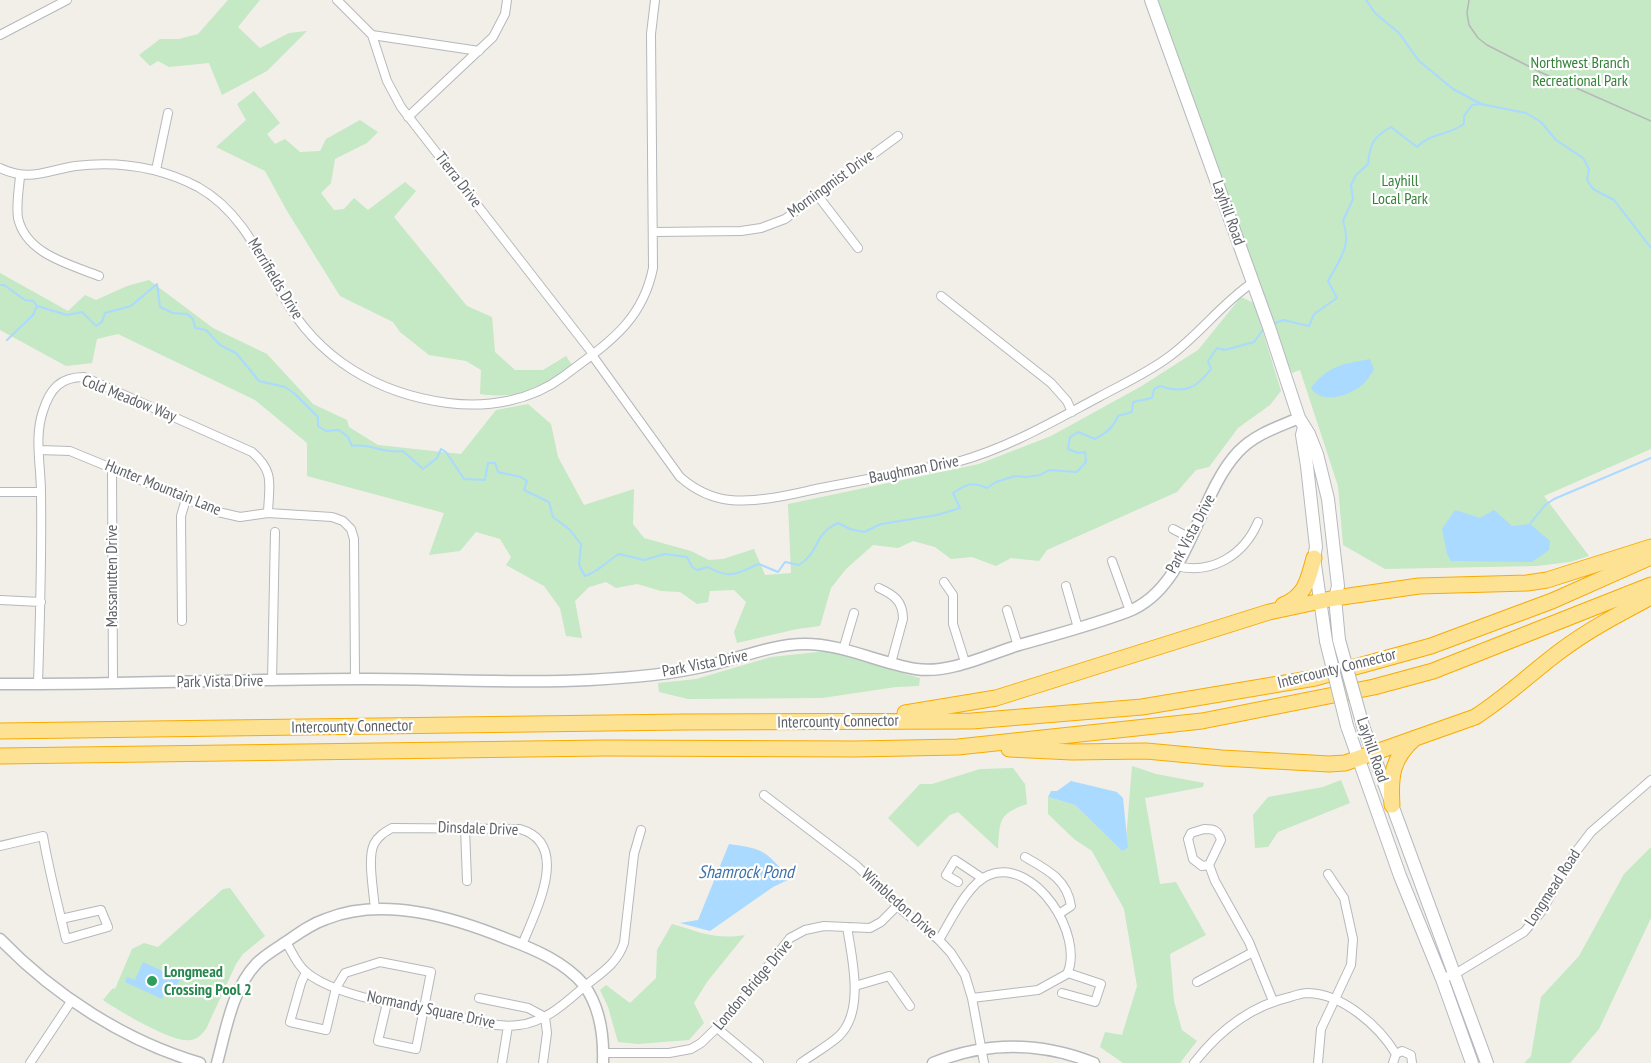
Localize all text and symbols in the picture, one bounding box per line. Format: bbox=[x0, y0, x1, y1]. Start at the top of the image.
park label: Northwest Branch Recreational Park bbox=[1531, 53, 1629, 91]
street label: Morningmist Drive bbox=[784, 146, 878, 222]
street label: Tierra Drive bbox=[430, 149, 486, 211]
park label: Layhill Local Park bbox=[1372, 171, 1428, 209]
street label: Layhill Road bbox=[1207, 178, 1249, 248]
street label: Merrifields Drive bbox=[243, 235, 307, 323]
street label: Cold Meadow Way bbox=[79, 371, 179, 427]
street label: Baughman Drive bbox=[867, 452, 961, 488]
street label: Hunter Mountain Lane bbox=[102, 456, 224, 520]
street label: Park Vista Drive bbox=[1162, 491, 1220, 577]
street label: Massanutten Drive bbox=[102, 525, 122, 627]
street label: Intercounty Connector bbox=[1276, 645, 1398, 693]
street label: Park Vista Drive bbox=[661, 646, 749, 682]
street label: Park Vista Drive bbox=[176, 672, 264, 692]
street label: Intercounty Connector bbox=[777, 711, 899, 733]
street label: Layhill Road bbox=[1352, 715, 1392, 785]
street label: Intercounty Connector bbox=[291, 716, 413, 738]
street label: Dinsdale Drive bbox=[437, 818, 519, 840]
street label: Longmead Road bbox=[1521, 846, 1585, 930]
water label: Shamrock Pond bbox=[698, 862, 794, 884]
street label: Wimbledon Drive bbox=[857, 865, 941, 943]
street label: London Bridge Drive bbox=[710, 936, 796, 1034]
place label: Longmead Crossing Pool 2 bbox=[164, 962, 252, 1000]
marker: Longmead Crossing Pool 2 bbox=[145, 974, 159, 988]
street label: Normandy Square Drive bbox=[365, 987, 497, 1033]

